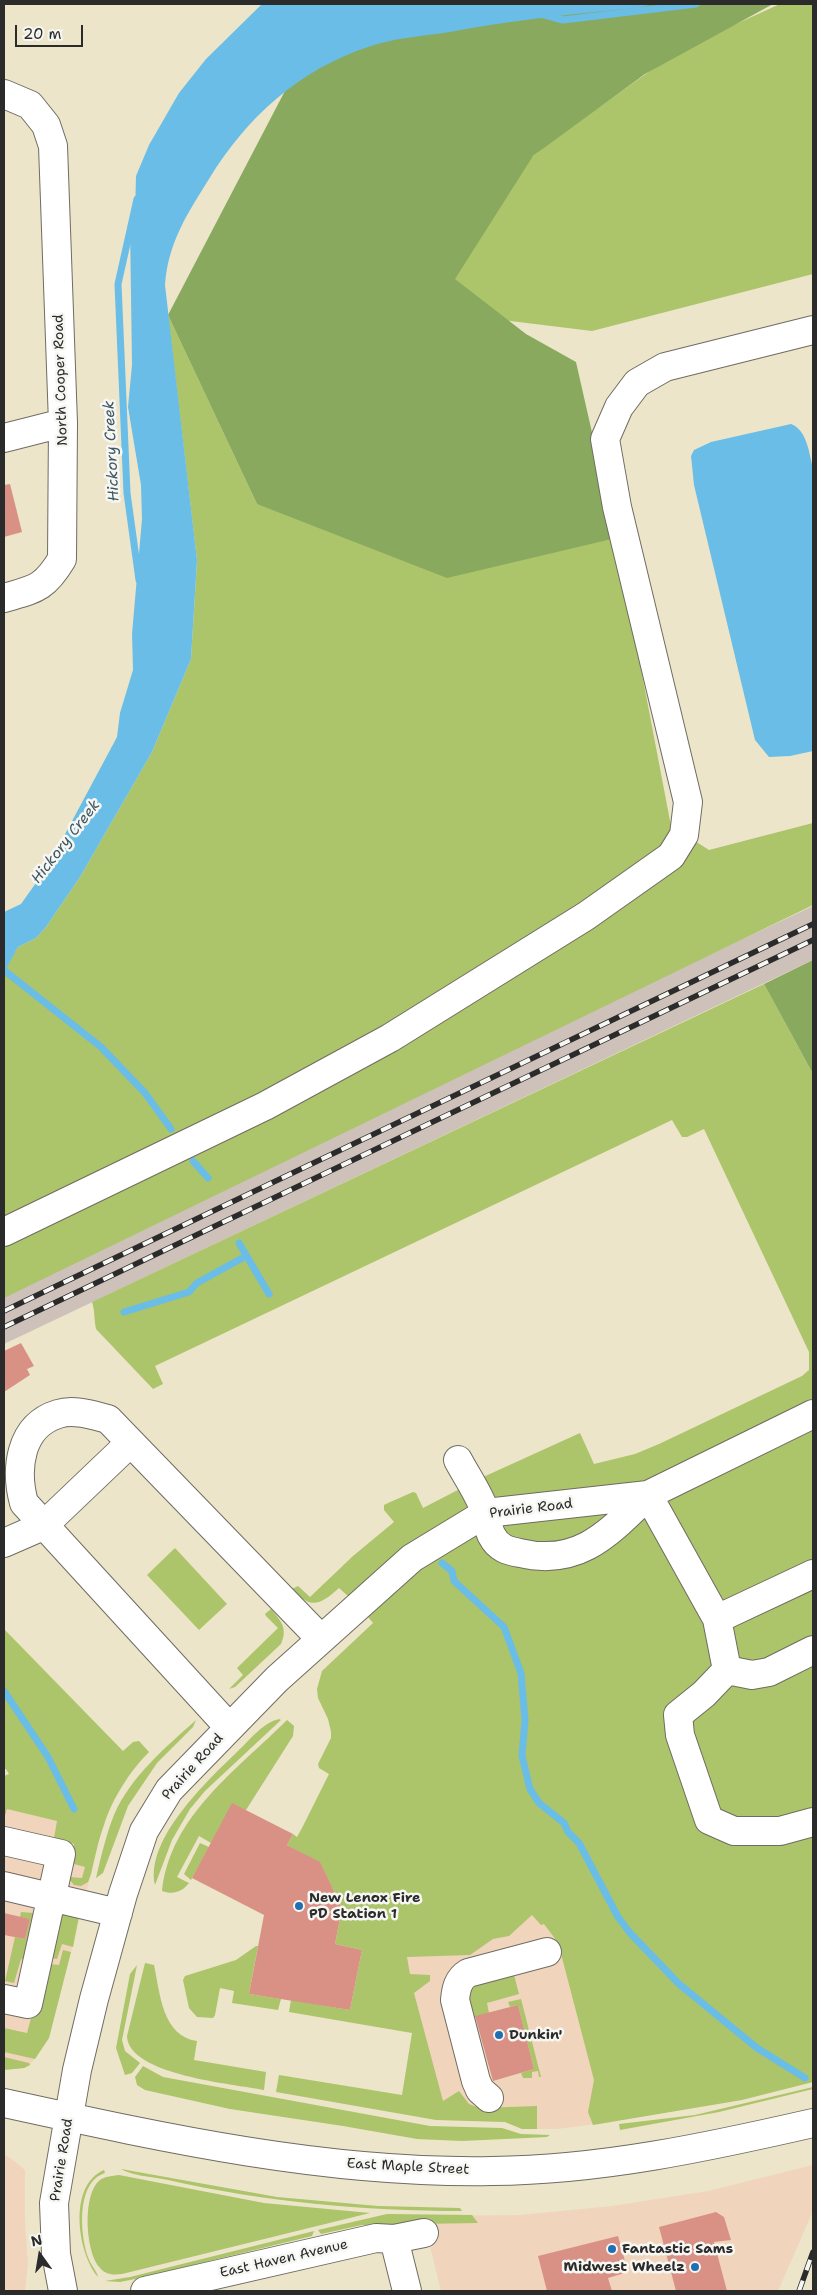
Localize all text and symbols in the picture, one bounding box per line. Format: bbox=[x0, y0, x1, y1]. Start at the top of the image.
scale bar bbox=[18, 15, 85, 47]
text: 20 m bbox=[23, 24, 62, 44]
street label: North Cooper Road bbox=[50, 314, 72, 446]
water label: Hickory Creek bbox=[100, 400, 124, 502]
water label: Hickory Creek bbox=[28, 797, 104, 887]
street label: Prairie Road bbox=[488, 1496, 574, 1522]
street label: Prairie Road bbox=[159, 1730, 227, 1804]
place label: New Lenox Fire PD Station 1 bbox=[309, 1890, 420, 1922]
marker: New Lenox Fire PD Station 1 bbox=[293, 1900, 305, 1912]
place label: Dunkin' bbox=[509, 2027, 562, 2043]
marker: Dunkin' bbox=[493, 2029, 505, 2041]
street label: Prairie Road bbox=[47, 2117, 77, 2203]
street label: East Maple Street bbox=[346, 2155, 470, 2179]
north arrow bbox=[15, 2230, 65, 2280]
text: N bbox=[29, 2230, 44, 2250]
street label: East Haven Avenue bbox=[218, 2236, 350, 2282]
place label: Fantastic Sams bbox=[622, 2241, 733, 2257]
marker: Fantastic Sams bbox=[606, 2243, 618, 2255]
place label: Midwest Wheelz bbox=[564, 2259, 685, 2275]
marker: Midwest Wheelz bbox=[689, 2261, 701, 2273]

